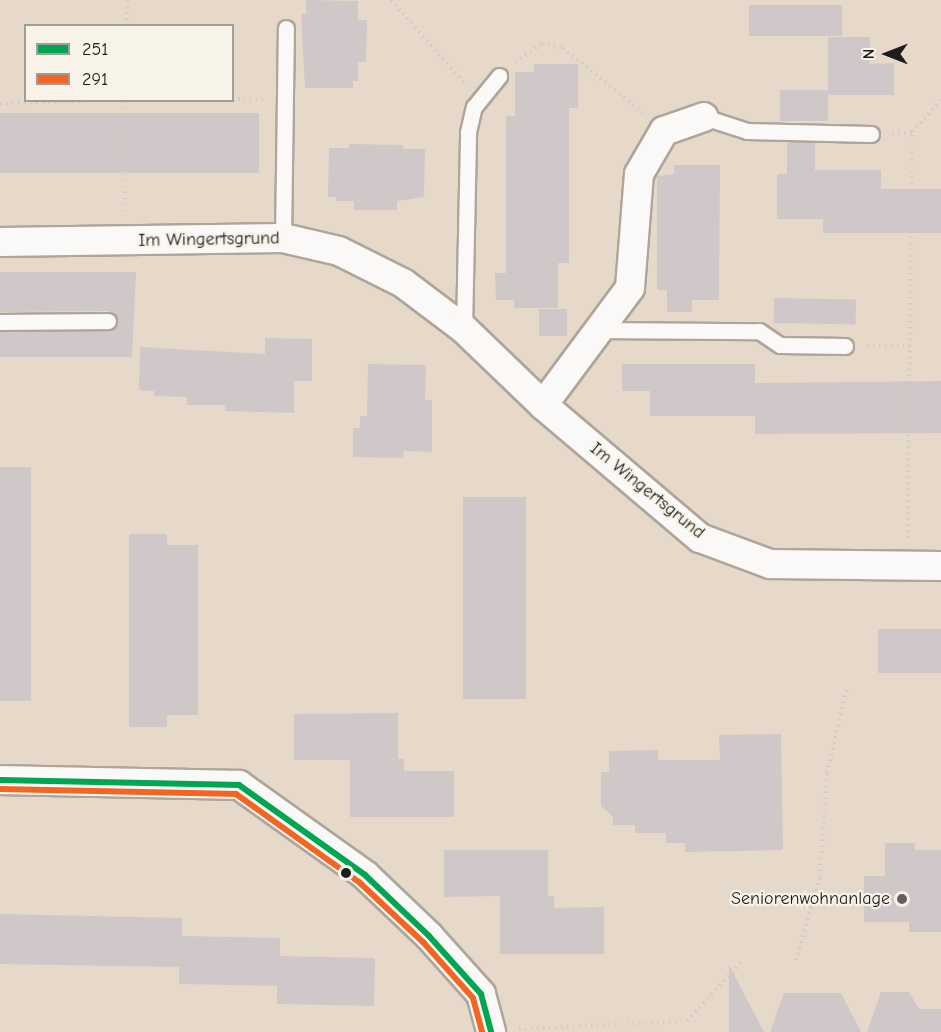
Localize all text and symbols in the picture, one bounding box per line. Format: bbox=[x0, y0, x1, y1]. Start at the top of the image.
legend bbox=[24, 24, 234, 102]
north arrow bbox=[857, 24, 917, 84]
text: 251 bbox=[82, 39, 108, 60]
text: N bbox=[860, 49, 878, 59]
text: 291 bbox=[82, 69, 108, 90]
street label: Im Wingertsgrund bbox=[138, 228, 280, 252]
street label: Im Wingertsgrund bbox=[585, 438, 709, 544]
unlabelled marker bbox=[340, 867, 352, 879]
place label: Seniorenwohnanlage bbox=[731, 888, 890, 910]
marker: Seniorenwohnanlage bbox=[895, 892, 909, 906]

